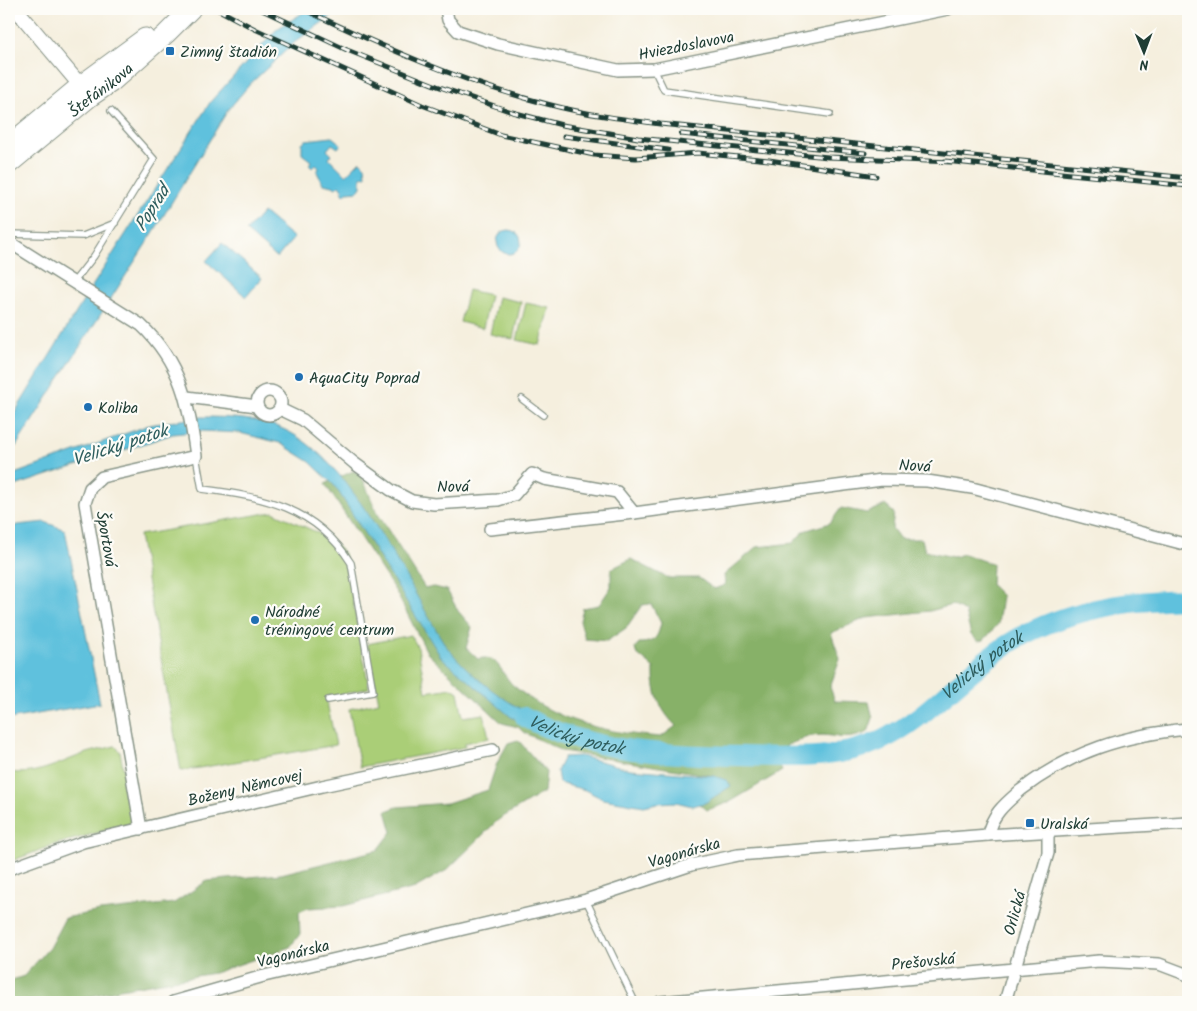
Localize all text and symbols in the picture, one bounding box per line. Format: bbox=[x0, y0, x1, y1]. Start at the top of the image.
street label: Hviezdoslavova bbox=[636, 25, 736, 68]
north arrow bbox=[1120, 28, 1170, 78]
place label: Zimný štadión bbox=[180, 40, 277, 65]
marker: Zimný štadión bbox=[164, 45, 176, 57]
text: N bbox=[1139, 53, 1149, 75]
street label: Štefánikova bbox=[63, 57, 140, 124]
water label: Poprad bbox=[128, 177, 181, 238]
place label: AquaCity Poprad bbox=[309, 366, 420, 391]
marker: AquaCity Poprad bbox=[293, 371, 305, 383]
place label: Koliba bbox=[98, 396, 138, 421]
marker: Koliba bbox=[82, 401, 94, 413]
water label: Velický potok bbox=[69, 417, 174, 475]
street label: Nová bbox=[898, 453, 933, 480]
street label: Nová bbox=[437, 475, 471, 500]
street label: Športová bbox=[88, 509, 123, 571]
place label: Národné tréningové centrum bbox=[265, 600, 394, 643]
marker: Národné tréningové centrum bbox=[249, 614, 261, 626]
water label: Velický potok bbox=[935, 624, 1032, 708]
water label: Velický potok bbox=[523, 708, 629, 765]
street label: Boženy Němcovej bbox=[186, 763, 306, 814]
place label: Uralská bbox=[1040, 812, 1090, 837]
marker: Uralská bbox=[1024, 817, 1036, 829]
street label: Vagonárska bbox=[645, 831, 723, 876]
street label: Orlická bbox=[998, 887, 1034, 938]
street label: Vagonárska bbox=[254, 933, 332, 976]
street label: Prešovská bbox=[890, 947, 958, 978]

